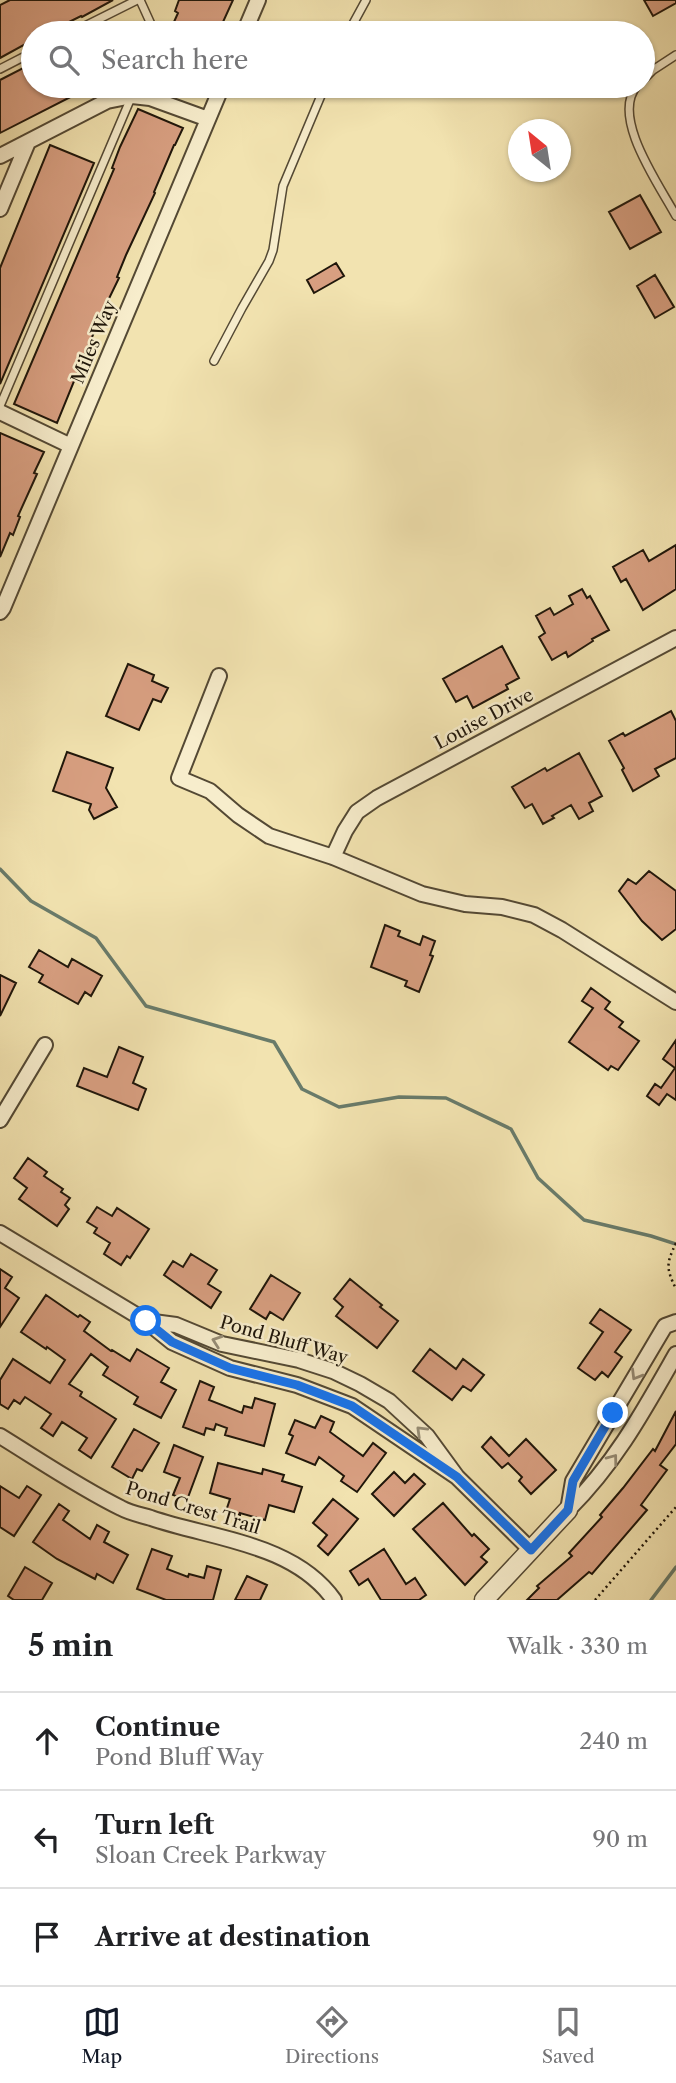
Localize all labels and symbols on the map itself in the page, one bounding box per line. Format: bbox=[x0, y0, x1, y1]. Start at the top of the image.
north arrow bbox=[508, 119, 571, 182]
street label: Miles Way bbox=[67, 296, 122, 387]
street label: Louise Drive bbox=[431, 684, 537, 754]
route start bbox=[130, 1305, 161, 1336]
street label: Pond Bluff Way bbox=[217, 1311, 351, 1369]
one-way arrow bbox=[212, 1335, 224, 1349]
one-way arrow bbox=[632, 1367, 645, 1380]
route end bbox=[597, 1397, 628, 1428]
one-way arrow bbox=[417, 1426, 430, 1439]
one-way arrow bbox=[604, 1454, 617, 1467]
street label: Pond Crest Trail bbox=[123, 1477, 263, 1539]

